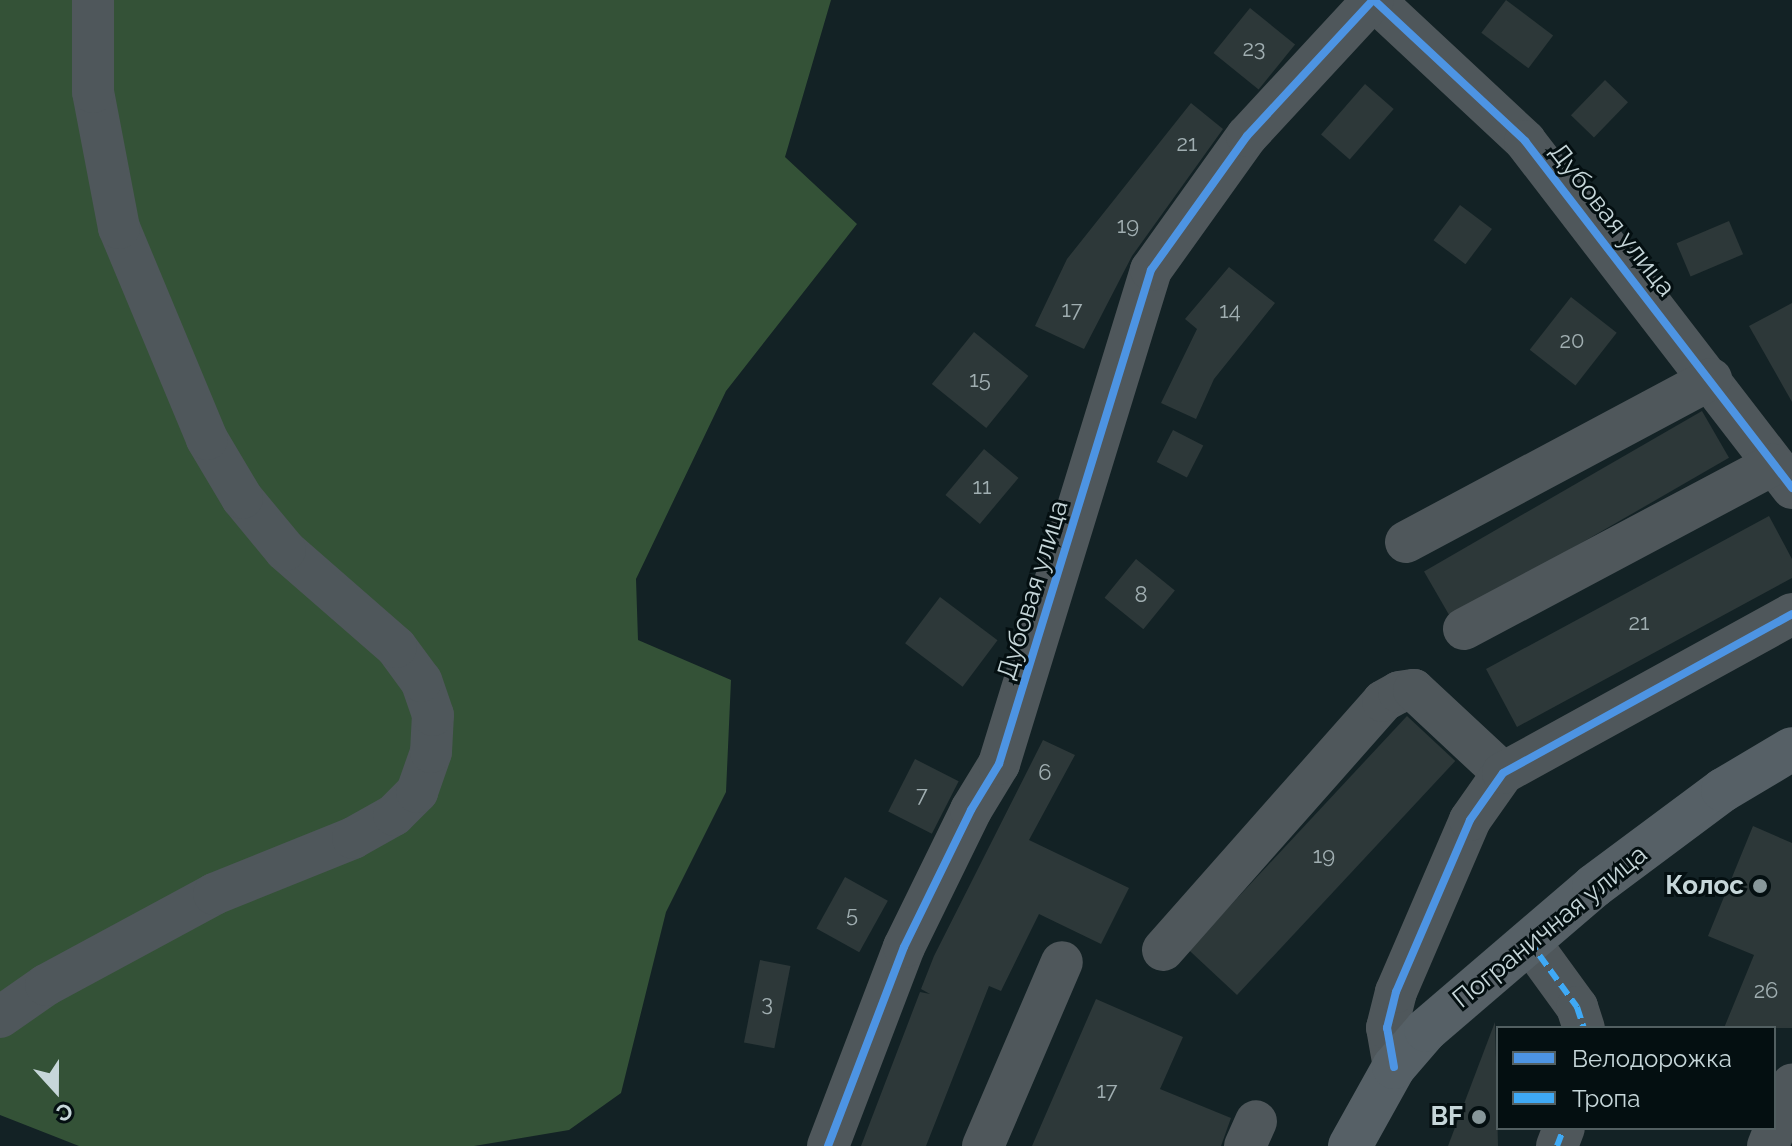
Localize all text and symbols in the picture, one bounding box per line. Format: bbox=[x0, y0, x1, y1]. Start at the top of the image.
house number: 23 bbox=[1242, 36, 1266, 62]
house number: 21 bbox=[1177, 131, 1197, 157]
street label: Дубовая улица bbox=[1542, 137, 1682, 303]
house number: 19 bbox=[1117, 213, 1139, 239]
house number: 17 bbox=[1061, 297, 1083, 323]
house number: 14 bbox=[1219, 298, 1241, 324]
house number: 20 bbox=[1560, 328, 1584, 354]
house number: 15 bbox=[969, 367, 991, 393]
house number: 11 bbox=[973, 474, 991, 500]
street label: Дубовая улица bbox=[991, 496, 1075, 684]
house number: 8 bbox=[1134, 582, 1148, 608]
house number: 21 bbox=[1629, 610, 1649, 636]
house number: 6 bbox=[1038, 760, 1052, 786]
house number: 7 bbox=[916, 782, 928, 808]
street label: Пограничная улица bbox=[1446, 839, 1654, 1015]
house number: 19 bbox=[1313, 843, 1335, 869]
place label: Колос bbox=[1665, 870, 1744, 902]
marker: Колос bbox=[1751, 877, 1769, 895]
house number: 5 bbox=[846, 902, 858, 928]
house number: 26 bbox=[1754, 978, 1778, 1004]
house number: 3 bbox=[761, 991, 773, 1017]
legend bbox=[1496, 1026, 1776, 1130]
text: Велодорожка bbox=[1572, 1044, 1732, 1073]
north arrow bbox=[16, 1050, 96, 1130]
house number: 17 bbox=[1096, 1078, 1118, 1104]
text: Тропа bbox=[1572, 1084, 1640, 1113]
text: С bbox=[53, 1098, 76, 1127]
place label: BF bbox=[1430, 1101, 1463, 1133]
marker: BF bbox=[1470, 1108, 1488, 1126]

